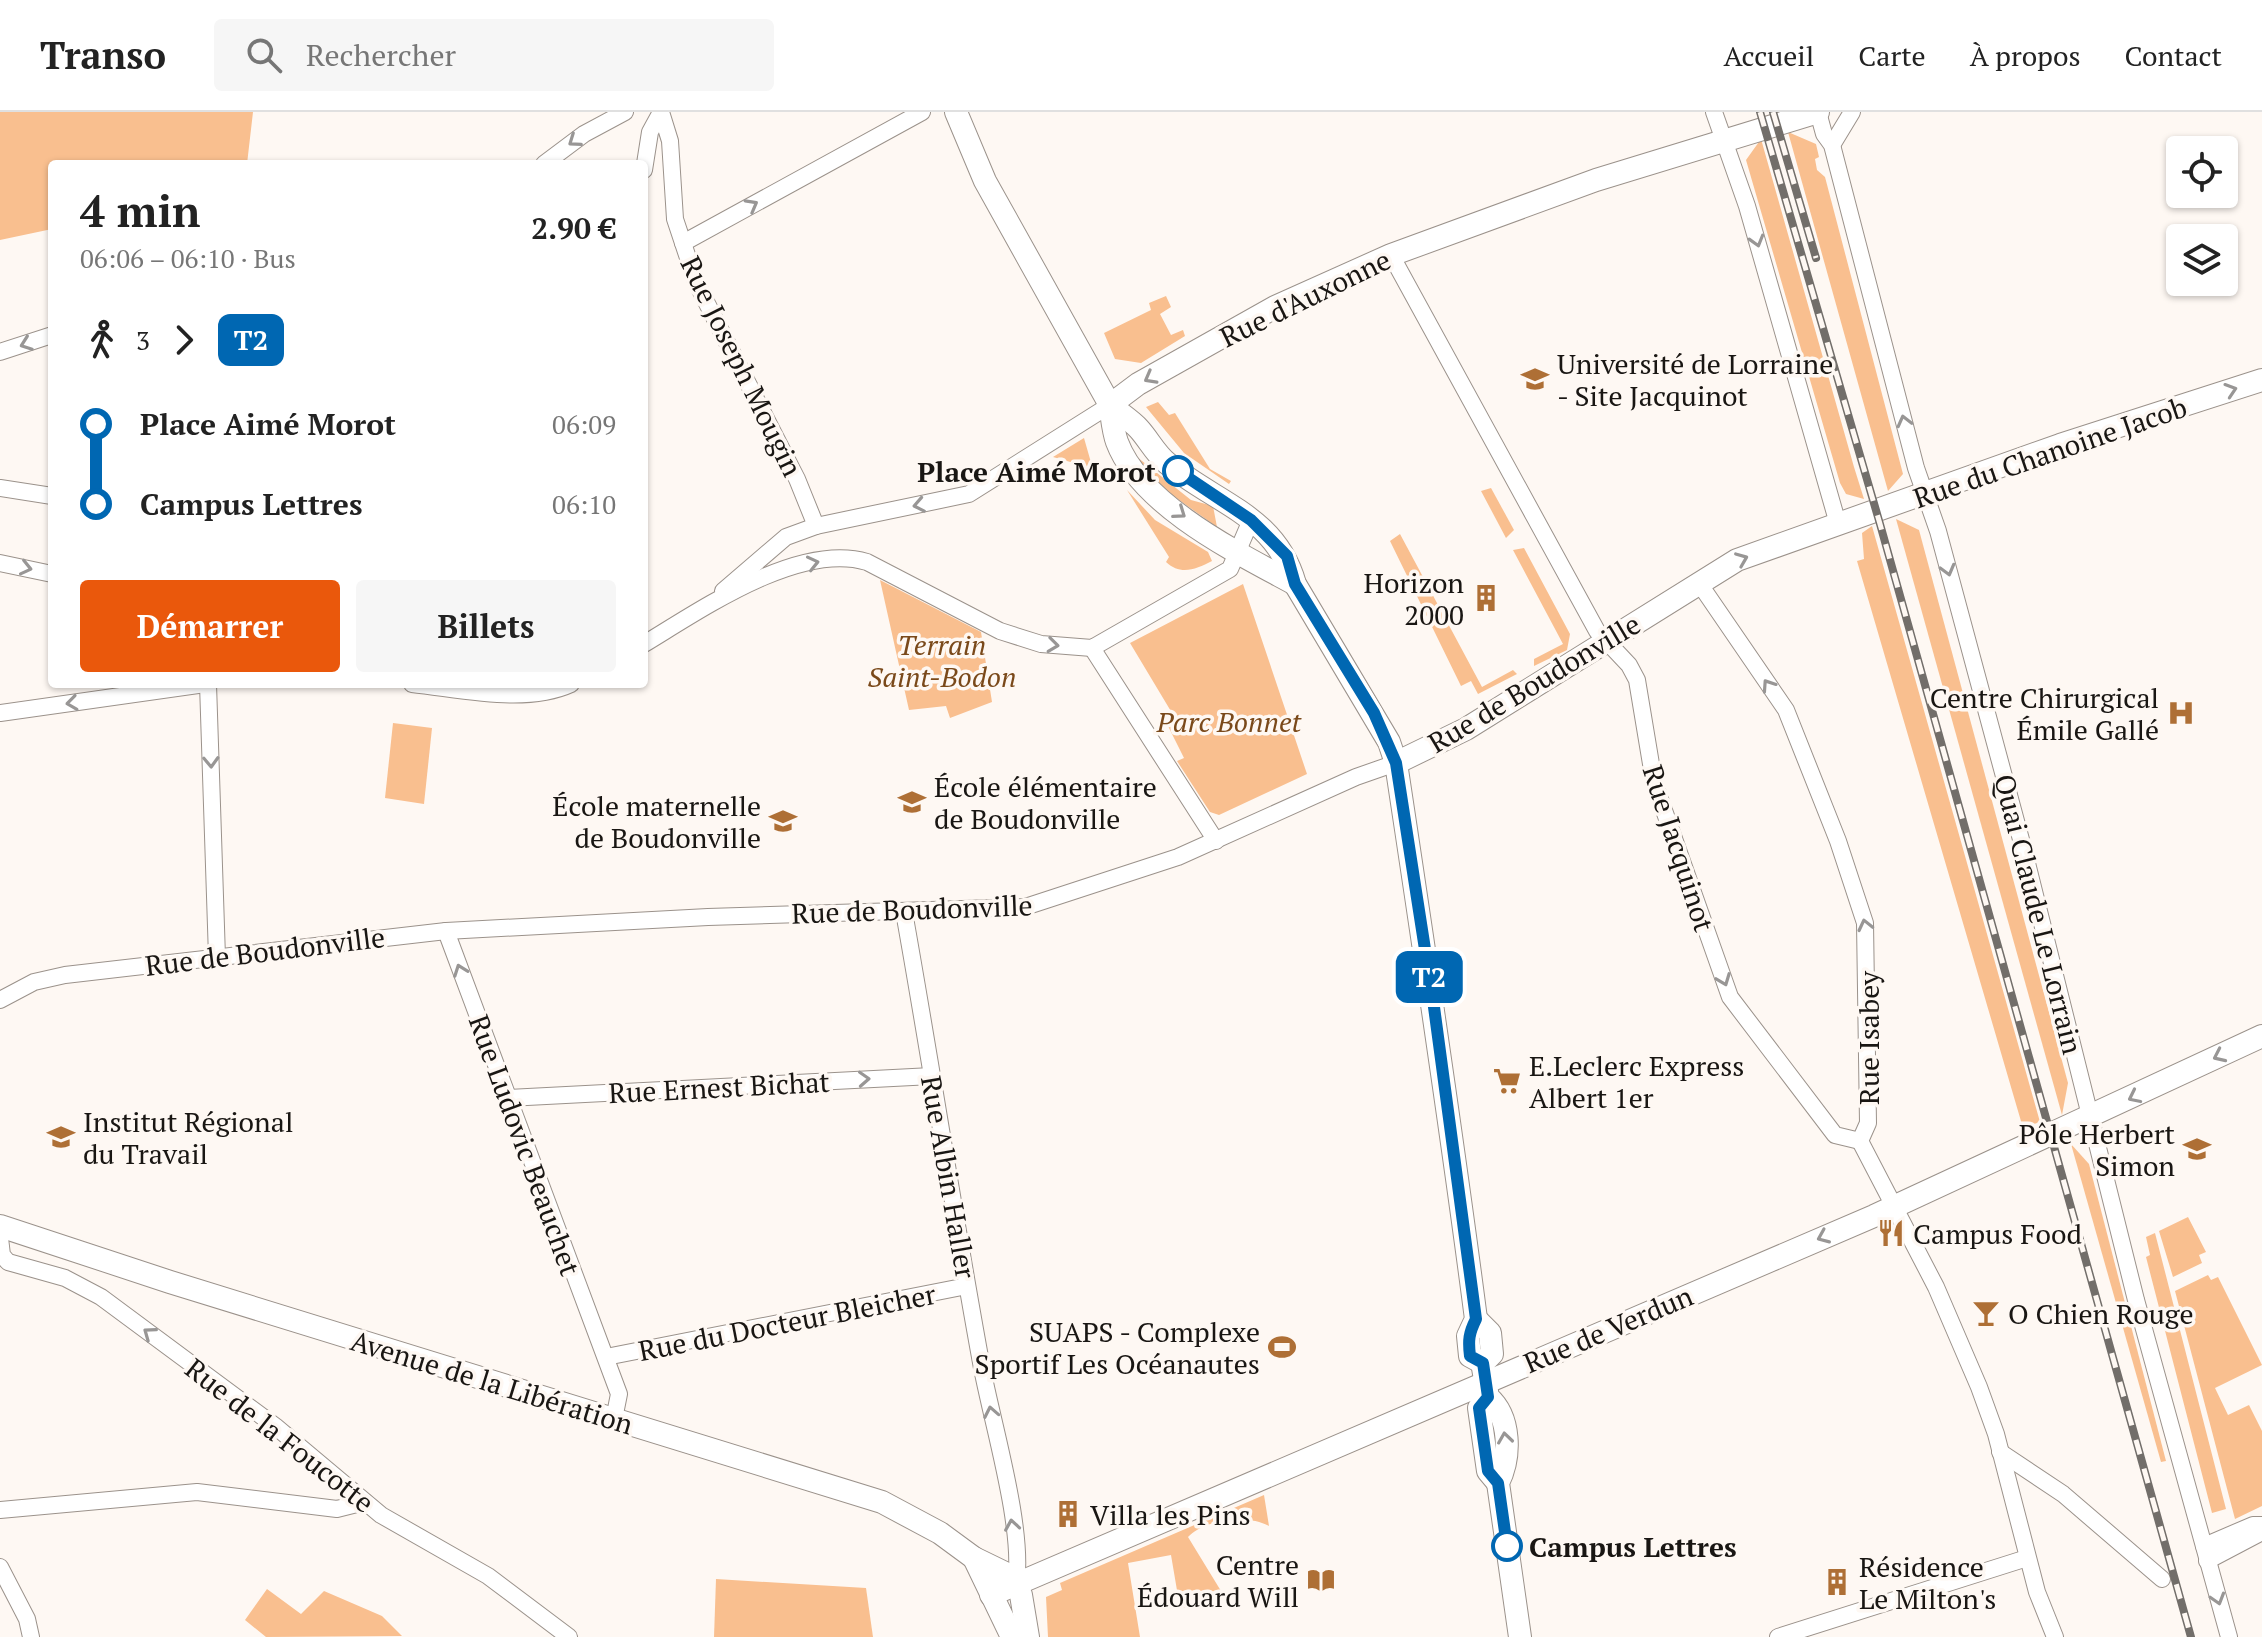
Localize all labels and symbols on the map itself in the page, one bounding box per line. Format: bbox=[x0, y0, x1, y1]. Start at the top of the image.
one-way arrow bbox=[569, 131, 583, 146]
one-way arrow bbox=[743, 200, 758, 215]
one-way arrow bbox=[1748, 233, 1764, 247]
street label: Rue d'Auxonne bbox=[1214, 241, 1396, 355]
street label: Rue Joseph Mougin bbox=[673, 250, 812, 483]
one-way arrow bbox=[20, 334, 34, 350]
place label: Université de Lorraine - Site Jacquinot bbox=[1557, 345, 1833, 414]
school or university icon: Université de Lorraine - Site Jacquinot bbox=[1520, 364, 1550, 394]
one-way arrow bbox=[1144, 369, 1158, 384]
one-way arrow bbox=[2224, 383, 2238, 399]
street label: Rue du Chanoine Jacob bbox=[1908, 388, 2192, 516]
one-way arrow bbox=[1896, 414, 1913, 428]
place label: Place Aimé Morot bbox=[917, 453, 1156, 490]
marker: Place Aimé Morot bbox=[1163, 456, 1193, 486]
one-way arrow bbox=[912, 495, 925, 512]
one-way arrow bbox=[1171, 503, 1185, 518]
one-way arrow bbox=[1734, 552, 1748, 569]
one-way arrow bbox=[806, 555, 820, 572]
one-way arrow bbox=[19, 559, 32, 576]
one-way arrow bbox=[1939, 562, 1956, 576]
place label: Horizon 2000 bbox=[1364, 564, 1464, 633]
building icon: Horizon 2000 bbox=[1471, 583, 1501, 613]
street label: Rue de Boudonville bbox=[1421, 605, 1647, 761]
park label: Terrain Saint-Bodon bbox=[867, 626, 1017, 695]
one-way arrow bbox=[1047, 636, 1060, 653]
one-way arrow bbox=[1763, 679, 1778, 693]
place label: Centre Chirurgical Émile Gallé bbox=[1930, 679, 2159, 748]
one-way arrow bbox=[65, 694, 79, 711]
hospital icon: Centre Chirurgical Émile Gallé bbox=[2166, 698, 2196, 728]
park label: Parc Bonnet bbox=[1156, 703, 1302, 740]
one-way arrow bbox=[203, 756, 220, 769]
street label: Rue Jacquinot bbox=[1635, 760, 1724, 937]
place label: École élémentaire de Boudonville bbox=[934, 768, 1157, 837]
street label: Quai Claude Le Lorrain bbox=[1986, 770, 2092, 1058]
place label: École maternelle de Boudonville bbox=[552, 787, 761, 856]
school or university icon: École élémentaire de Boudonville bbox=[897, 787, 927, 817]
school or university icon: École maternelle de Boudonville bbox=[768, 806, 798, 836]
street label: Rue de Boudonville bbox=[791, 886, 1033, 932]
street label: Rue de Boudonville bbox=[143, 918, 387, 984]
one-way arrow bbox=[1857, 919, 1874, 932]
line badge: T2 bbox=[1393, 951, 1465, 1003]
one-way arrow bbox=[453, 964, 470, 978]
street label: Rue Isabey bbox=[1850, 970, 1887, 1105]
one-way arrow bbox=[1714, 972, 1731, 986]
street label: Rue Ludovic Beauchet bbox=[461, 1010, 590, 1281]
one-way arrow bbox=[2213, 1046, 2228, 1062]
place label: E.Leclerc Express Albert 1er bbox=[1529, 1047, 1745, 1116]
street label: Rue Ernest Bichat bbox=[607, 1063, 831, 1111]
supermarket icon: E.Leclerc Express Albert 1er bbox=[1492, 1066, 1522, 1096]
one-way arrow bbox=[858, 1071, 870, 1088]
street label: Rue Albin Haller bbox=[913, 1073, 985, 1281]
one-way arrow bbox=[2128, 1087, 2143, 1103]
place label: Institut Régional du Travail bbox=[83, 1103, 293, 1172]
place label: Pôle Herbert Simon bbox=[2019, 1115, 2176, 1184]
school or university icon: Institut Régional du Travail bbox=[46, 1122, 76, 1152]
school or university icon: Pôle Herbert Simon bbox=[2182, 1134, 2212, 1164]
place label: Campus Food bbox=[1913, 1215, 2082, 1252]
restaurant icon: Campus Food bbox=[1876, 1218, 1906, 1248]
one-way arrow bbox=[1817, 1228, 1831, 1244]
street label: Rue du Docteur Bleicher bbox=[635, 1275, 939, 1369]
street label: Rue de Verdun bbox=[1518, 1277, 1698, 1381]
place label: O Chien Rouge bbox=[2008, 1295, 2194, 1332]
bar icon: O Chien Rouge bbox=[1971, 1298, 2001, 1328]
place label: SUAPS - Complexe Sportif Les Océanautes bbox=[974, 1313, 1260, 1382]
street label: Avenue de la Libération bbox=[346, 1321, 638, 1443]
one-way arrow bbox=[143, 1328, 158, 1343]
sports icon: SUAPS - Complexe Sportif Les Océanautes bbox=[1267, 1332, 1297, 1362]
street label: Rue de la Foucotte bbox=[178, 1350, 382, 1520]
one-way arrow bbox=[983, 1405, 1000, 1419]
one-way arrow bbox=[1497, 1431, 1514, 1445]
place label: Villa les Pins bbox=[1090, 1496, 1251, 1533]
building icon: Villa les Pins bbox=[1053, 1499, 1083, 1529]
one-way arrow bbox=[1004, 1518, 1021, 1532]
place label: Campus Lettres bbox=[1529, 1528, 1737, 1565]
marker: Campus Lettres bbox=[1492, 1531, 1522, 1561]
place label: Centre Édouard Will bbox=[1137, 1546, 1299, 1615]
place label: Résidence Le Milton's bbox=[1859, 1548, 1996, 1617]
library icon: Centre Édouard Will bbox=[1306, 1565, 1336, 1595]
building icon: Résidence Le Milton's bbox=[1822, 1567, 1852, 1597]
one-way arrow bbox=[2209, 1592, 2225, 1606]

